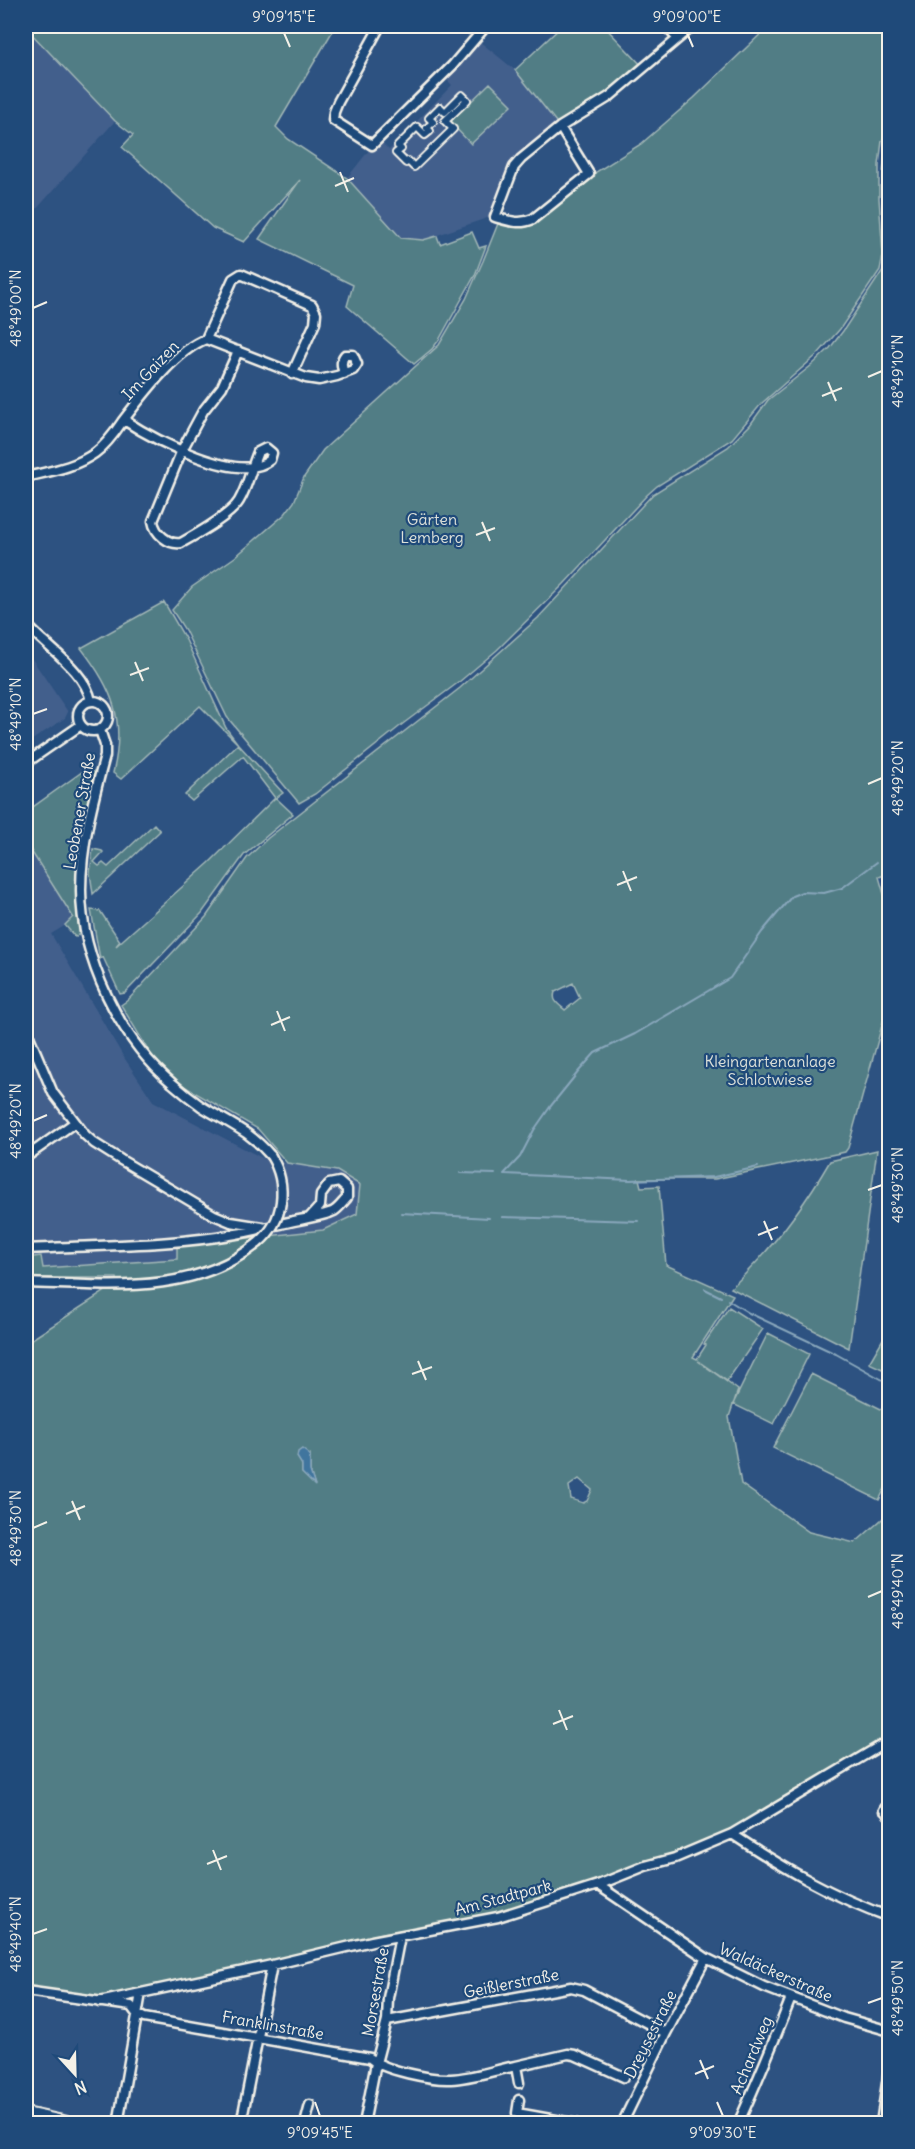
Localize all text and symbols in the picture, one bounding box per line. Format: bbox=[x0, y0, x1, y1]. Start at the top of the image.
text: 9°09'15"E bbox=[252, 7, 316, 26]
text: 9°09'00"E bbox=[653, 7, 722, 26]
text: 48°49'00"N bbox=[6, 269, 25, 347]
text: 48°49'10"N bbox=[888, 334, 907, 408]
street label: Im Gaizen bbox=[117, 336, 183, 404]
park label: Gärten Lemberg bbox=[400, 509, 464, 547]
text: 48°49'10"N bbox=[6, 677, 25, 751]
text: 48°49'20"N bbox=[888, 740, 907, 816]
street label: Leobener Straße bbox=[59, 751, 99, 871]
park label: Kleingartenanlage Schlotwiese bbox=[704, 1051, 836, 1089]
text: 48°49'20"N bbox=[6, 1083, 25, 1159]
text: 48°49'30"N bbox=[888, 1147, 907, 1223]
text: 48°49'30"N bbox=[6, 1490, 25, 1566]
text: 48°49'40"N bbox=[888, 1553, 907, 1629]
street label: Am Stadtpark bbox=[453, 1875, 553, 1919]
text: 48°49'40"N bbox=[6, 1896, 25, 1972]
street label: Waldäckerstraße bbox=[716, 1938, 836, 2006]
street label: Morsestraße bbox=[357, 1946, 393, 2038]
text: 48°49'50"N bbox=[888, 1960, 907, 2036]
street label: Geißlerstraße bbox=[462, 1964, 560, 2002]
street label: Dreysestraße bbox=[619, 1986, 681, 2082]
street label: Franklinstraße bbox=[220, 2006, 326, 2044]
street label: Achardweg bbox=[726, 2013, 776, 2097]
north arrow bbox=[45, 2044, 105, 2104]
text: N bbox=[72, 2077, 89, 2099]
text: 9°09'45"E bbox=[287, 2123, 353, 2142]
text: 9°09'30"E bbox=[689, 2123, 757, 2142]

